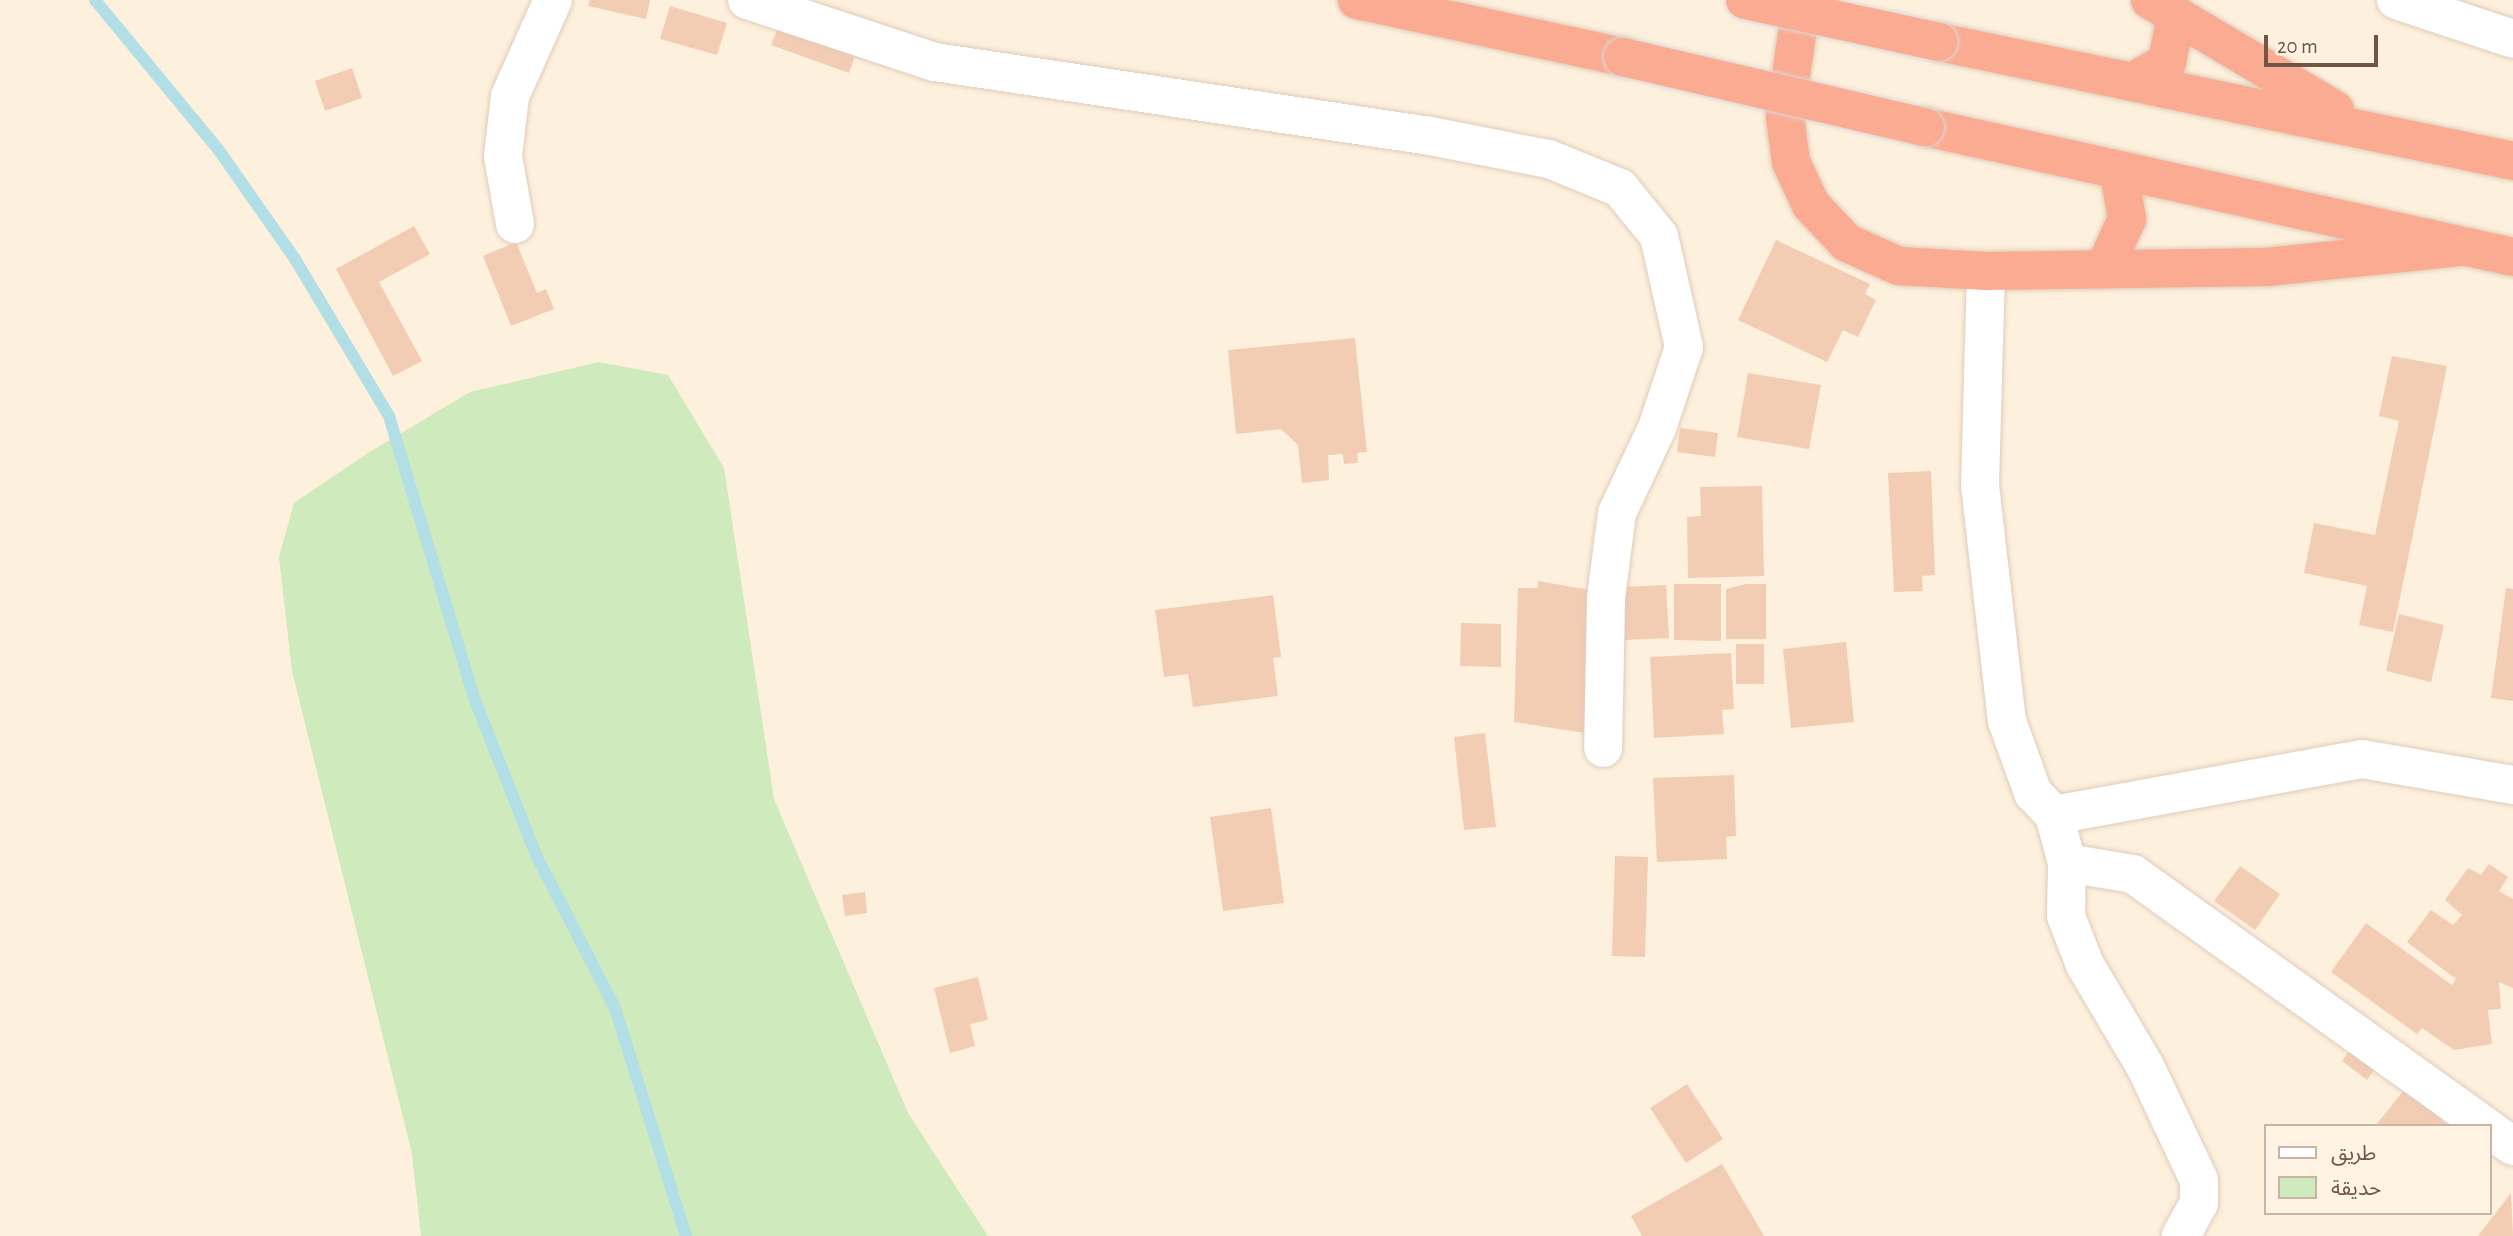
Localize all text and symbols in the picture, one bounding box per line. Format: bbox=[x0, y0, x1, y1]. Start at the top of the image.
scale bar bbox=[2268, 21, 2382, 65]
text: 20 m bbox=[2277, 36, 2318, 57]
legend bbox=[2264, 1124, 2492, 1215]
text: طريق bbox=[2331, 1143, 2376, 1164]
text: حديقة bbox=[2331, 1178, 2381, 1199]

